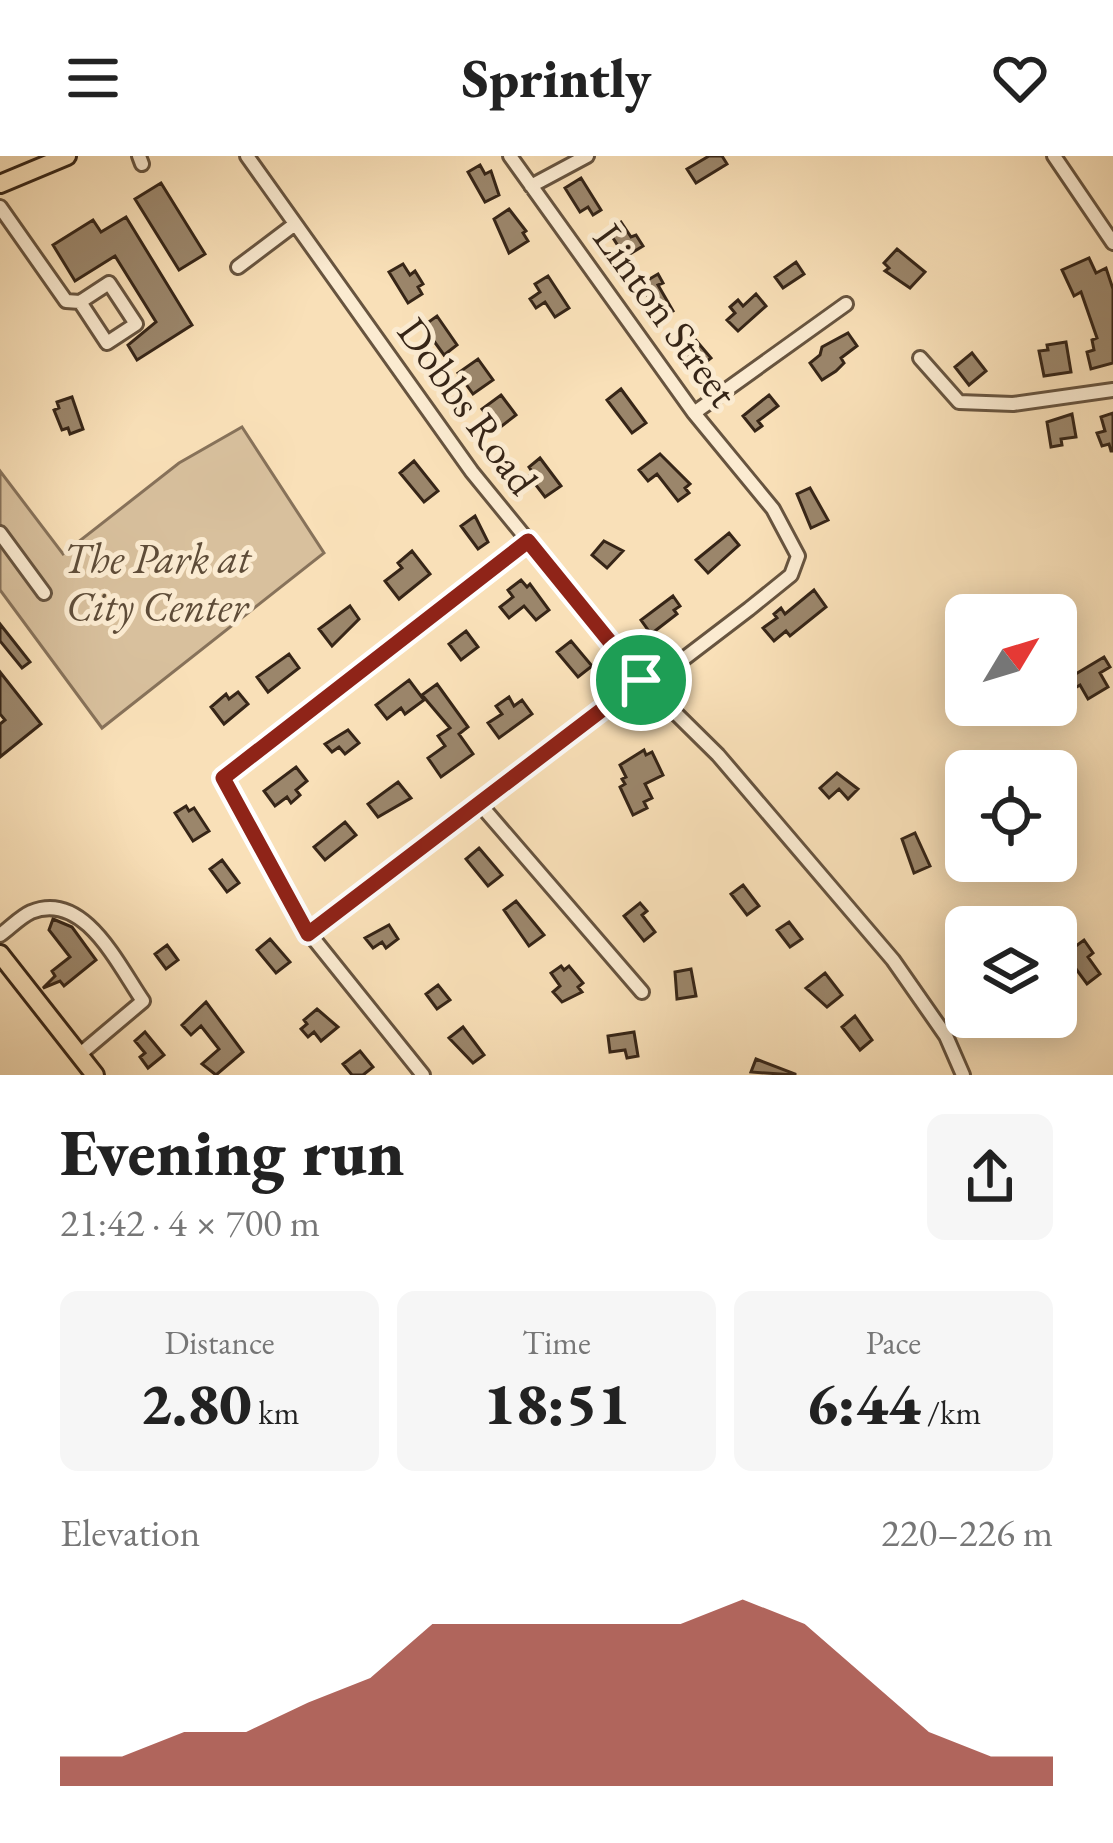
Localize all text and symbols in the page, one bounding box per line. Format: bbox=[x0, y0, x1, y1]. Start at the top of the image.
text: Sprintly bbox=[462, 43, 651, 113]
icon: menu bbox=[60, 45, 126, 111]
icon: heart bbox=[987, 45, 1053, 111]
street label: Linton Street bbox=[581, 212, 751, 418]
street label: Dobbs Road bbox=[385, 307, 551, 506]
park label: The Park at City Center bbox=[63, 531, 252, 634]
north arrow bbox=[945, 594, 1077, 726]
map controls bbox=[945, 594, 1077, 1038]
pin bbox=[590, 629, 692, 731]
icon: arrive bbox=[608, 647, 674, 713]
button: locate bbox=[945, 750, 1077, 882]
button: layers bbox=[945, 906, 1077, 1038]
text: Evening run bbox=[60, 1109, 405, 1195]
button: share bbox=[927, 1114, 1053, 1240]
text: 21:42 · 4 × 700 m bbox=[60, 1197, 320, 1248]
text: Distance bbox=[164, 1321, 275, 1364]
text: Time bbox=[522, 1321, 591, 1364]
text: Pace bbox=[866, 1321, 921, 1364]
text: 2.80 bbox=[139, 1364, 252, 1442]
text: 18:51 bbox=[483, 1364, 630, 1442]
text: 6:44 bbox=[806, 1364, 920, 1442]
text: km bbox=[252, 1391, 300, 1434]
text: /km bbox=[920, 1391, 981, 1434]
text: Elevation bbox=[60, 1507, 200, 1558]
text: 220–226 m bbox=[881, 1507, 1053, 1558]

